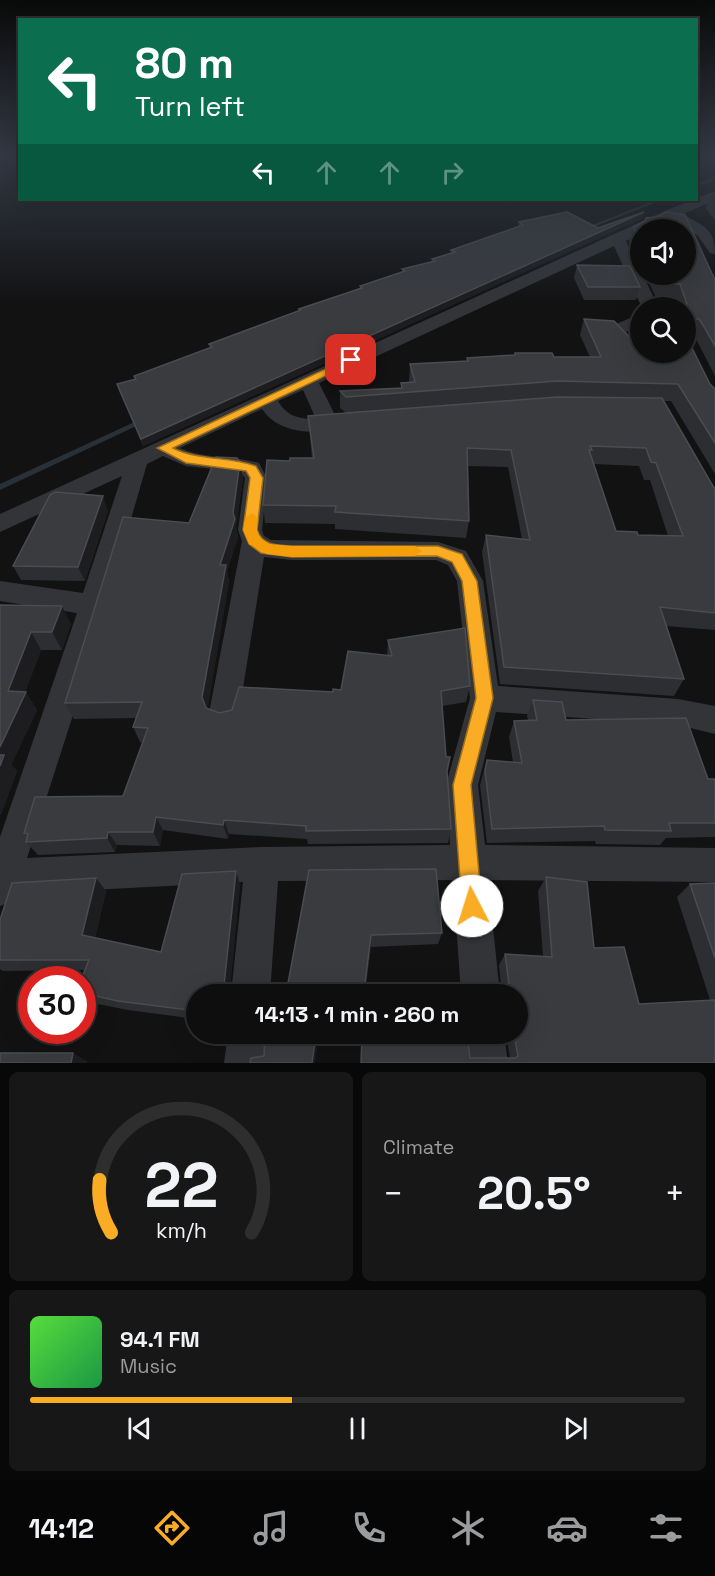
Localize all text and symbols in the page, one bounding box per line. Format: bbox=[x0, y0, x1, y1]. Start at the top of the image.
text: 80 m bbox=[135, 37, 234, 90]
icon: left bbox=[36, 42, 114, 120]
text: Turn left bbox=[135, 89, 245, 124]
icon: left bbox=[247, 156, 280, 189]
icon: ahead bbox=[310, 156, 343, 189]
icon: ahead bbox=[373, 156, 406, 189]
icon: right bbox=[436, 156, 469, 189]
map controls bbox=[630, 219, 696, 363]
button: sound bbox=[630, 219, 696, 285]
button: search bbox=[630, 297, 696, 363]
pin bbox=[325, 334, 376, 385]
icon: arrive bbox=[334, 343, 367, 376]
position arrow bbox=[440, 874, 504, 938]
speed limit sign: 30 bbox=[18, 966, 96, 1044]
text: 14:13 · 1 min · 260 m bbox=[255, 1000, 459, 1028]
text: Climate bbox=[383, 1134, 454, 1160]
text: 22 bbox=[144, 1146, 218, 1225]
text: 20.5° bbox=[477, 1165, 591, 1222]
text: − bbox=[383, 1173, 403, 1215]
text: + bbox=[665, 1173, 685, 1215]
text: km/h bbox=[155, 1218, 207, 1245]
text: 94.1 FM bbox=[120, 1325, 200, 1353]
text: Music bbox=[120, 1353, 177, 1379]
icon: previous bbox=[123, 1412, 156, 1445]
icon: pause bbox=[341, 1412, 374, 1445]
icon: next bbox=[559, 1412, 592, 1445]
icon: directions bbox=[151, 1507, 193, 1549]
icon: music bbox=[250, 1507, 292, 1549]
icon: phone bbox=[348, 1507, 390, 1549]
icon: climate bbox=[447, 1507, 489, 1549]
icon: car bbox=[546, 1507, 588, 1549]
icon: filters bbox=[645, 1507, 687, 1549]
text: 14:12 bbox=[28, 1511, 94, 1546]

